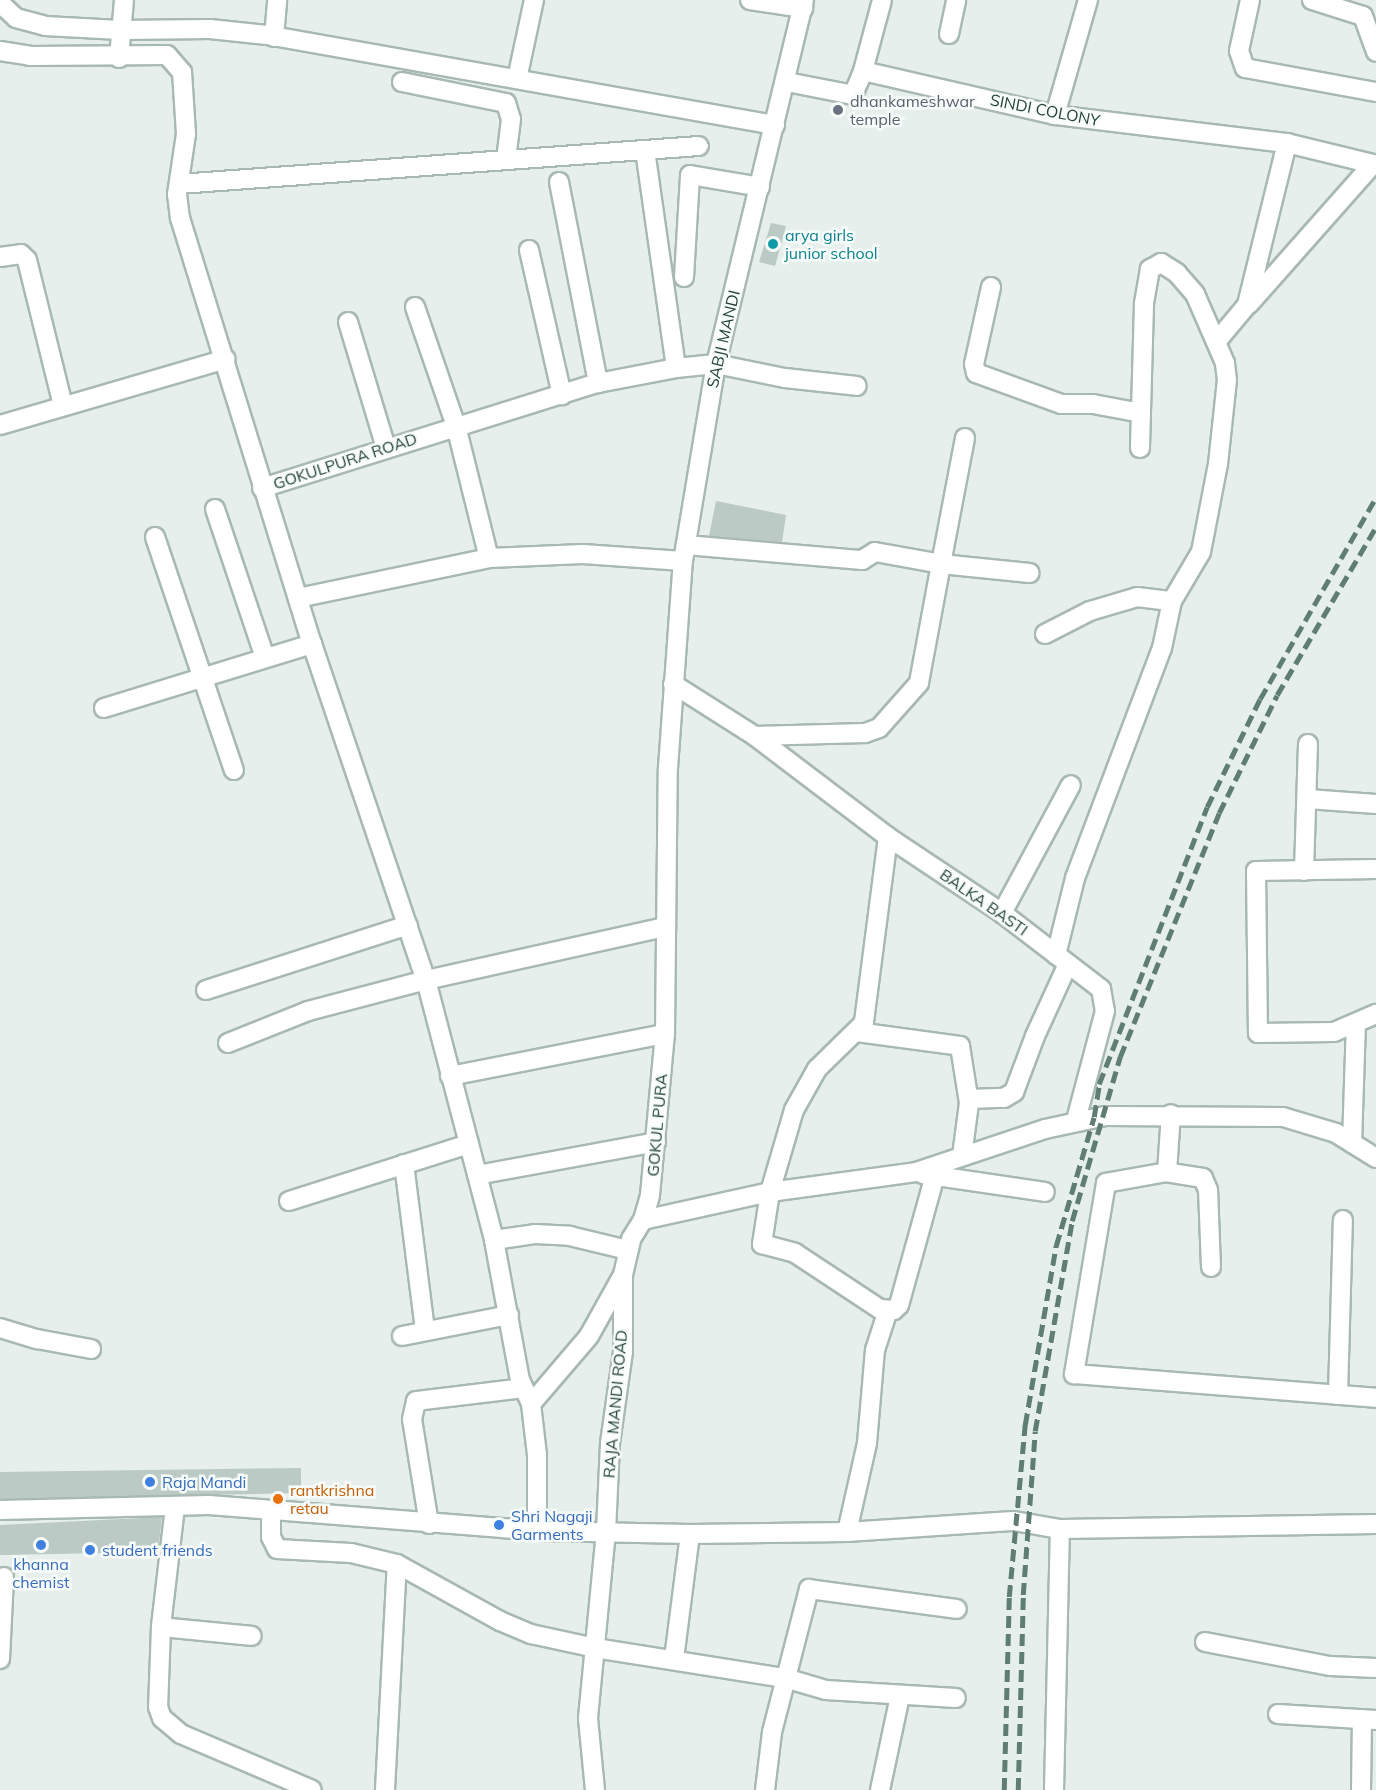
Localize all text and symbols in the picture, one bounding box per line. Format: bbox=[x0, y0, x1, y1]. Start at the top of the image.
street label: SINDI COLONY bbox=[988, 90, 1102, 130]
place label: dhankameshwar temple bbox=[850, 91, 975, 129]
marker: dhankameshwar temple bbox=[831, 103, 845, 117]
place label: arya girls junior school bbox=[785, 225, 878, 263]
marker: arya girls junior school bbox=[766, 237, 780, 251]
street label: SABJI MANDI bbox=[702, 288, 744, 390]
street label: GOKULPURA ROAD bbox=[271, 429, 419, 493]
street label: BALKA BASTI bbox=[936, 865, 1032, 939]
street label: GOKUL PURA bbox=[643, 1073, 671, 1177]
street label: RAJA MANDI ROAD bbox=[599, 1329, 631, 1479]
place label: Raja Mandi bbox=[162, 1472, 246, 1492]
marker: Raja Mandi bbox=[143, 1475, 157, 1489]
place label: rantkrishna retau bbox=[290, 1480, 374, 1518]
marker: rantkrishna retau bbox=[271, 1492, 285, 1506]
place label: Shri Nagaji Garments bbox=[511, 1506, 593, 1544]
marker: Shri Nagaji Garments bbox=[492, 1518, 506, 1532]
marker: khanna chemist bbox=[34, 1538, 48, 1552]
place label: student friends bbox=[102, 1540, 213, 1560]
marker: student friends bbox=[83, 1543, 97, 1557]
place label: khanna chemist bbox=[12, 1554, 70, 1592]

